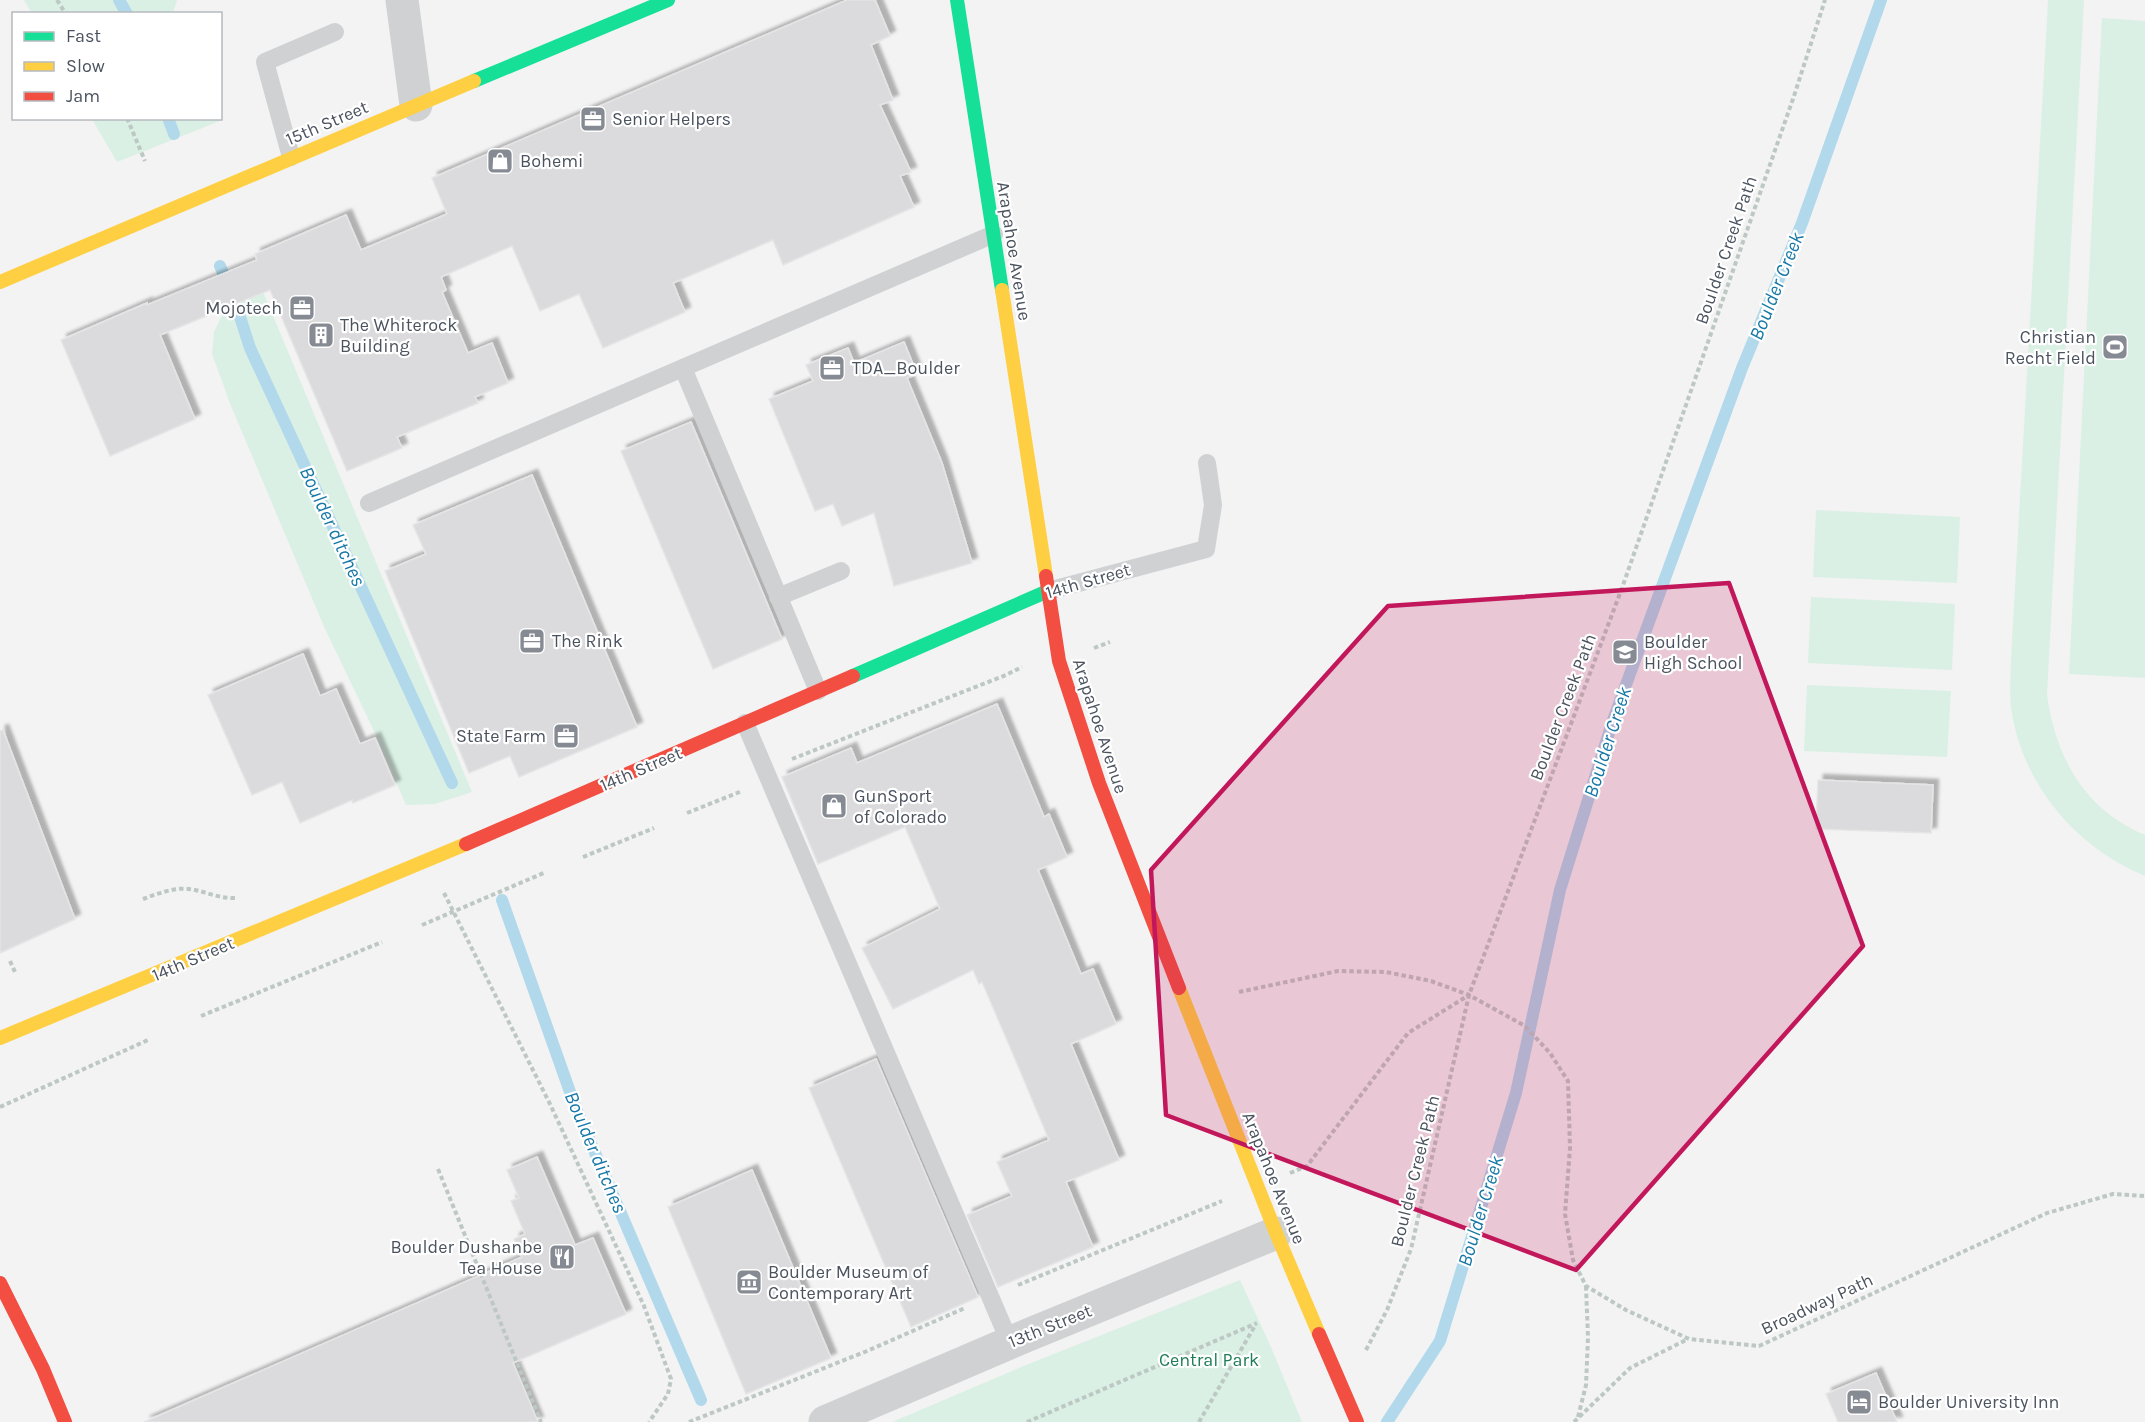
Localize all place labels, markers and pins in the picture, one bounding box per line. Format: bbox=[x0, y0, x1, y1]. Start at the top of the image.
office icon: Senior Helpers bbox=[578, 104, 608, 134]
place label: Senior Helpers bbox=[612, 108, 731, 130]
shop icon: Bohemi bbox=[485, 146, 515, 176]
place label: Bohemi bbox=[520, 150, 583, 172]
office icon: Mojotech bbox=[287, 293, 317, 323]
place label: Mojotech bbox=[205, 297, 282, 319]
place label: The Whiterock Building bbox=[340, 314, 458, 357]
building icon: The Whiterock Building bbox=[306, 320, 336, 350]
place label: Christian Recht Field bbox=[2005, 326, 2096, 369]
sports icon: Christian Recht Field bbox=[2100, 332, 2130, 362]
office icon: TDA_Boulder bbox=[817, 353, 847, 383]
place label: TDA_Boulder bbox=[852, 357, 960, 379]
office icon: The Rink bbox=[517, 626, 547, 656]
place label: The Rink bbox=[552, 630, 623, 652]
place label: Boulder High School bbox=[1644, 631, 1742, 674]
school or university icon: Boulder High School bbox=[1610, 637, 1640, 667]
office icon: State Farm bbox=[551, 721, 581, 751]
place label: State Farm bbox=[456, 725, 546, 747]
place label: GunSport of Colorado bbox=[854, 785, 947, 828]
shop icon: GunSport of Colorado bbox=[819, 791, 849, 821]
place label: Boulder Dushanbe Tea House bbox=[391, 1236, 542, 1279]
restaurant icon: Boulder Dushanbe Tea House bbox=[547, 1242, 577, 1272]
place label: Boulder Museum of Contemporary Art bbox=[768, 1261, 929, 1304]
museum icon: Boulder Museum of Contemporary Art bbox=[734, 1267, 764, 1297]
hotel icon: Boulder University Inn bbox=[1844, 1387, 1874, 1417]
place label: Boulder University Inn bbox=[1878, 1391, 2059, 1413]

